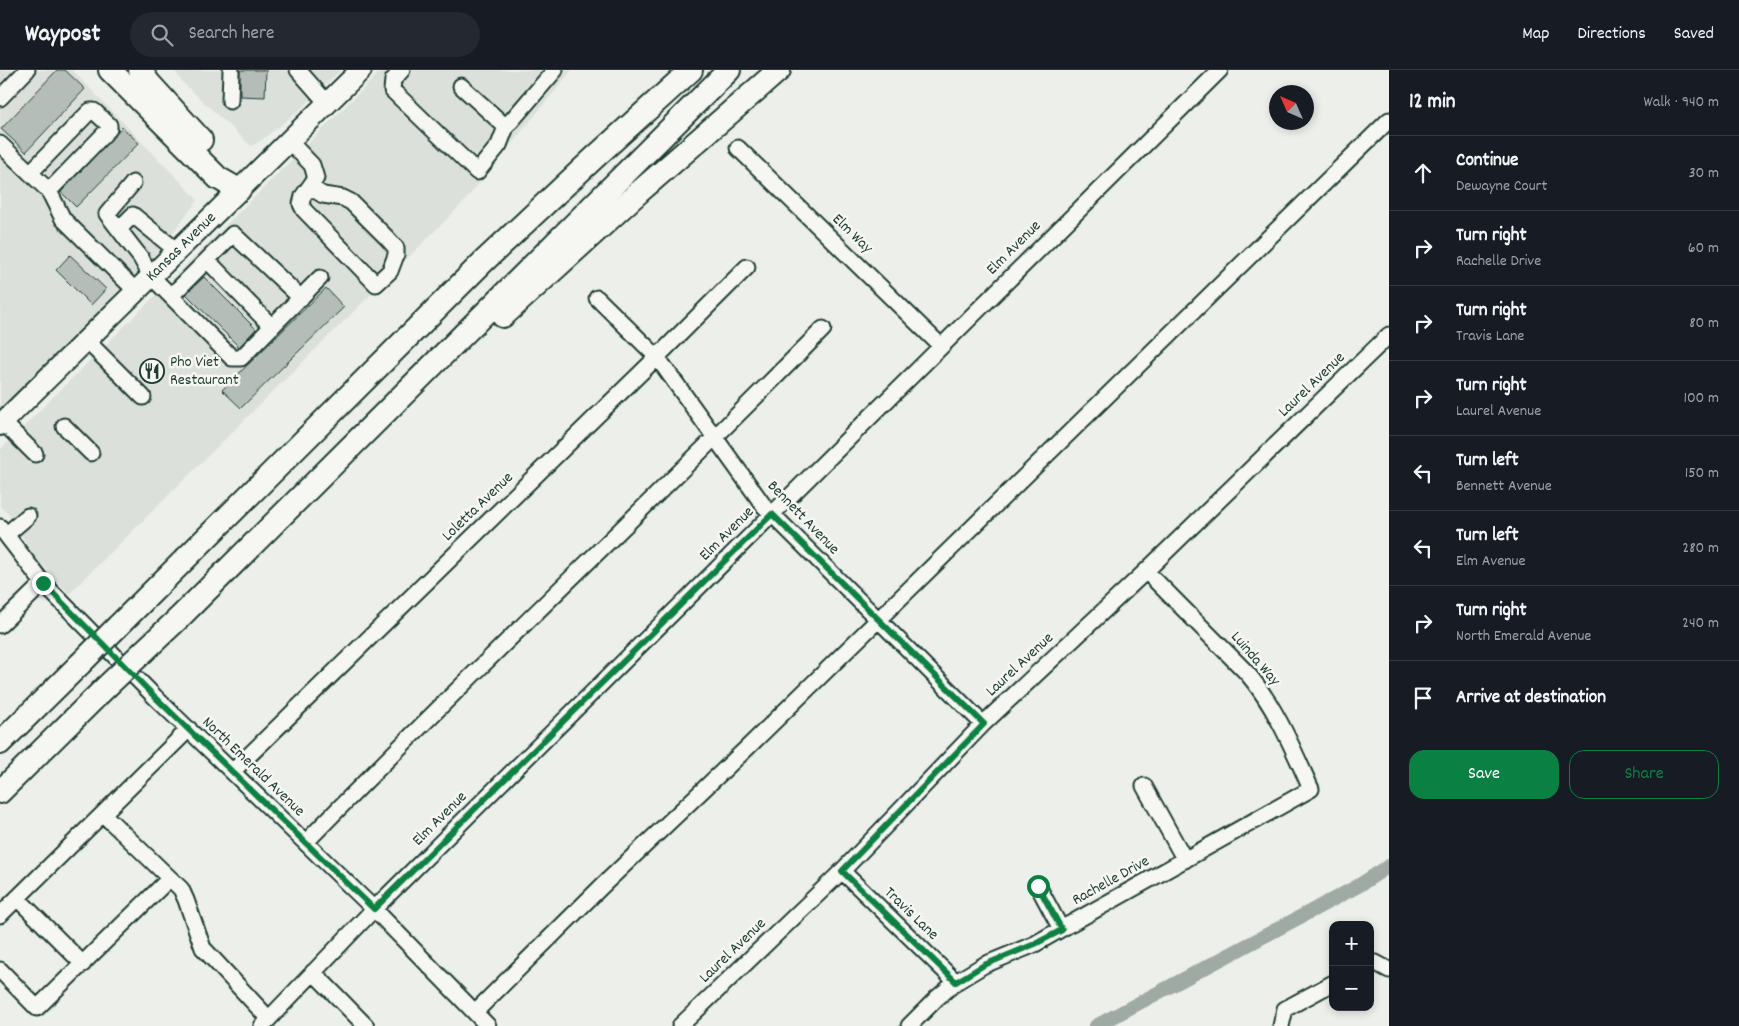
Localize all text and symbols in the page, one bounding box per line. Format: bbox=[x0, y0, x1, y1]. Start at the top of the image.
search box bbox=[130, 12, 480, 57]
text: Waypost bbox=[25, 18, 100, 52]
icon: search bbox=[148, 21, 176, 49]
text: Search here bbox=[188, 21, 274, 48]
text: Map bbox=[1522, 22, 1549, 47]
text: Directions bbox=[1577, 22, 1646, 47]
text: Saved bbox=[1674, 22, 1714, 47]
north arrow bbox=[1269, 85, 1314, 130]
text: 12 min bbox=[1409, 88, 1456, 118]
text: Walk · 940 m bbox=[1644, 91, 1719, 114]
text: Continue bbox=[1456, 148, 1518, 175]
icon: ahead bbox=[1409, 159, 1437, 187]
text: 30 m bbox=[1689, 162, 1719, 185]
text: Dewayne Court bbox=[1456, 175, 1547, 198]
street label: Kansas Avenue bbox=[141, 207, 222, 287]
street label: Elm Way bbox=[826, 209, 878, 260]
street label: Elm Avenue bbox=[981, 215, 1047, 281]
text: Turn right bbox=[1456, 223, 1527, 250]
icon: right bbox=[1409, 234, 1437, 262]
text: 60 m bbox=[1688, 237, 1719, 260]
text: Rachelle Drive bbox=[1456, 250, 1541, 273]
text: Turn right bbox=[1456, 298, 1527, 325]
icon: right bbox=[1409, 309, 1437, 337]
text: 80 m bbox=[1689, 312, 1719, 335]
text: Travis Lane bbox=[1456, 325, 1524, 348]
street label: Laurel Avenue bbox=[1273, 347, 1351, 423]
place label: Pho Viet Restaurant bbox=[170, 351, 239, 392]
restaurant icon: Pho Viet Restaurant bbox=[139, 358, 165, 384]
text: Turn right bbox=[1456, 373, 1527, 400]
icon: right bbox=[1409, 384, 1437, 412]
text: 100 m bbox=[1683, 387, 1719, 410]
text: Laurel Avenue bbox=[1456, 400, 1541, 423]
text: Turn left bbox=[1456, 448, 1519, 475]
icon: left bbox=[1409, 459, 1437, 487]
text: 150 m bbox=[1685, 462, 1719, 485]
street label: Loletta Avenue bbox=[437, 467, 519, 547]
text: Bennett Avenue bbox=[1456, 475, 1552, 498]
street label: Bennett Avenue bbox=[761, 476, 845, 560]
street label: Elm Avenue bbox=[694, 501, 760, 567]
text: Turn left bbox=[1456, 523, 1519, 550]
icon: left bbox=[1409, 534, 1437, 562]
text: 280 m bbox=[1682, 537, 1719, 560]
text: Elm Avenue bbox=[1456, 550, 1526, 573]
route end bbox=[32, 572, 55, 595]
text: Turn right bbox=[1456, 598, 1527, 625]
icon: right bbox=[1409, 609, 1437, 637]
text: 240 m bbox=[1682, 612, 1719, 635]
text: North Emerald Avenue bbox=[1456, 625, 1591, 648]
street label: Luinda Way bbox=[1225, 627, 1286, 692]
street label: Laurel Avenue bbox=[981, 628, 1059, 702]
icon: arrive bbox=[1409, 684, 1437, 712]
text: Arrive at destination bbox=[1456, 685, 1606, 712]
street label: North Emerald Avenue bbox=[196, 712, 310, 822]
button: Save bbox=[1409, 750, 1559, 799]
button: Share bbox=[1569, 750, 1719, 799]
street label: Elm Avenue bbox=[407, 786, 473, 852]
street label: Rachelle Drive bbox=[1068, 850, 1154, 912]
route start bbox=[1027, 875, 1050, 898]
street label: Travis Lane bbox=[878, 882, 944, 946]
street label: Laurel Avenue bbox=[694, 913, 772, 989]
map controls bbox=[1329, 921, 1374, 1011]
button: + bbox=[1329, 921, 1374, 966]
button: − bbox=[1329, 966, 1374, 1011]

